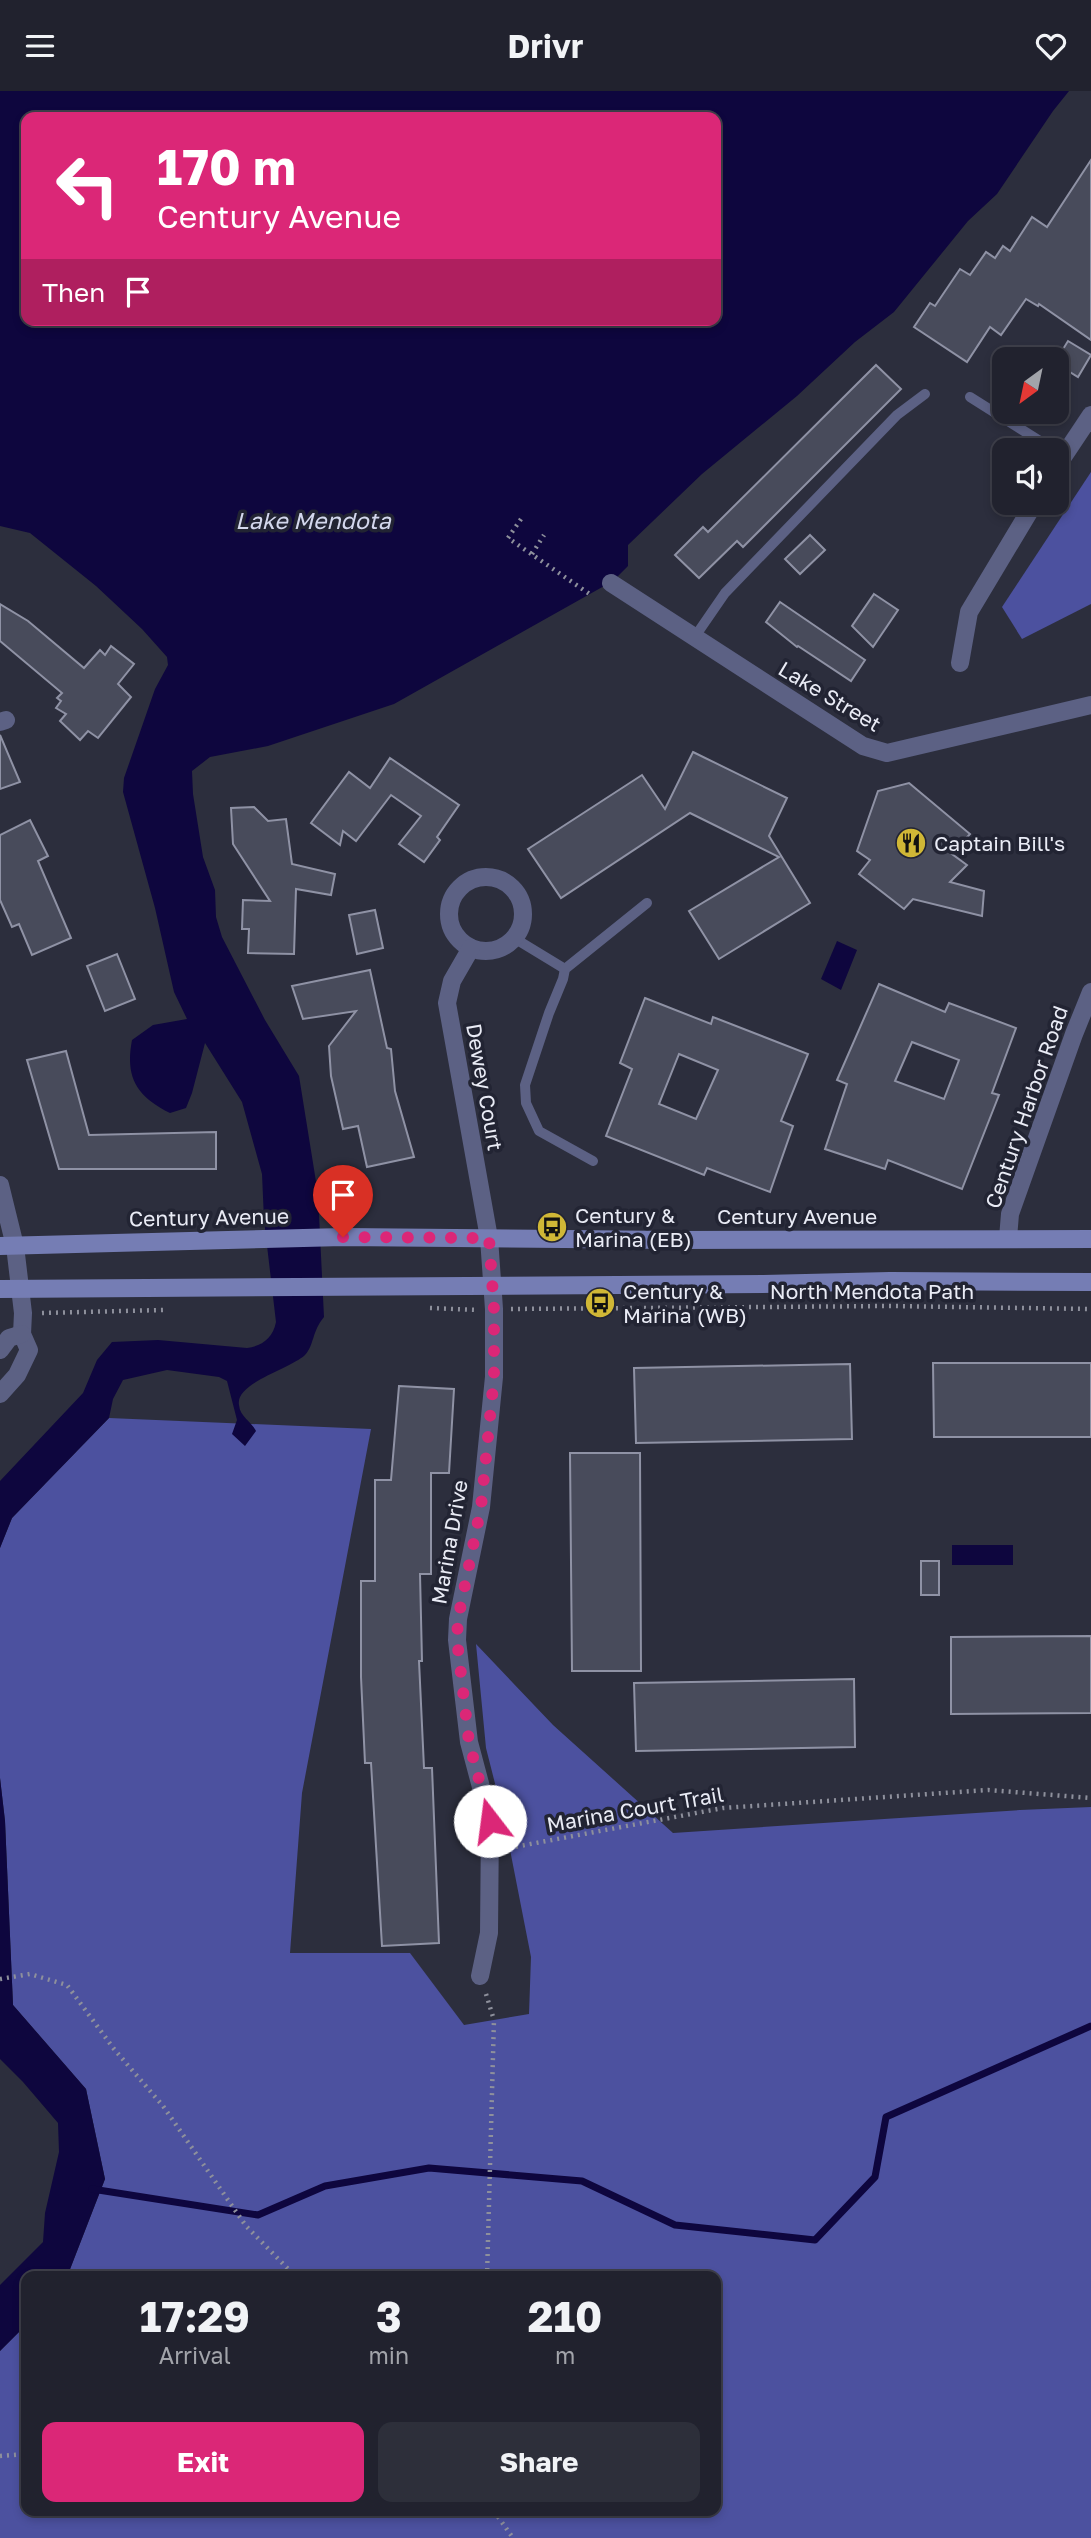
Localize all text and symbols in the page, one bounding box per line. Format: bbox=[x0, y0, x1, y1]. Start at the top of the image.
icon: menu bbox=[21, 27, 59, 65]
text: Drivr bbox=[508, 27, 583, 65]
icon: heart bbox=[1032, 27, 1070, 65]
text: 170 m bbox=[157, 137, 296, 196]
icon: left bbox=[42, 140, 133, 231]
text: Century Avenue bbox=[157, 197, 401, 235]
icon: arrive bbox=[119, 273, 157, 311]
text: Then bbox=[42, 277, 105, 308]
north arrow bbox=[992, 347, 1069, 423]
map controls bbox=[992, 347, 1069, 515]
button: sound bbox=[992, 438, 1069, 515]
water label: Lake Mendota bbox=[235, 506, 392, 534]
street label: Lake Street bbox=[774, 655, 886, 737]
restaurant icon: Captain Bill's bbox=[894, 826, 928, 860]
place label: Captain Bill's bbox=[934, 830, 1065, 856]
street label: Century Harbor Road bbox=[979, 1002, 1073, 1212]
street label: Dewey Court bbox=[461, 1021, 509, 1153]
pin bbox=[313, 1165, 373, 1237]
icon: arrive bbox=[324, 1176, 362, 1214]
place label: Century & Marina (EB) bbox=[575, 1202, 692, 1252]
street label: Century Avenue bbox=[129, 1203, 289, 1231]
street label: Century Avenue bbox=[717, 1203, 877, 1229]
bus stop icon: Century & Marina (EB) bbox=[535, 1210, 569, 1244]
place label: Century & Marina (WB) bbox=[623, 1278, 747, 1328]
street label: North Mendota Path bbox=[770, 1278, 974, 1304]
bus stop icon: Century & Marina (WB) bbox=[583, 1286, 617, 1320]
street label: Marina Drive bbox=[425, 1478, 473, 1606]
street label: Marina Court Trail bbox=[545, 1781, 725, 1837]
position arrow bbox=[453, 1784, 527, 1858]
text: 17:29 bbox=[140, 2291, 250, 2341]
text: 3 bbox=[376, 2291, 402, 2341]
text: 210 bbox=[528, 2291, 602, 2341]
text: Arrival bbox=[159, 2341, 231, 2369]
text: min bbox=[369, 2341, 409, 2369]
text: m bbox=[555, 2341, 575, 2369]
button: Exit bbox=[42, 2422, 364, 2502]
button: Share bbox=[378, 2422, 700, 2502]

